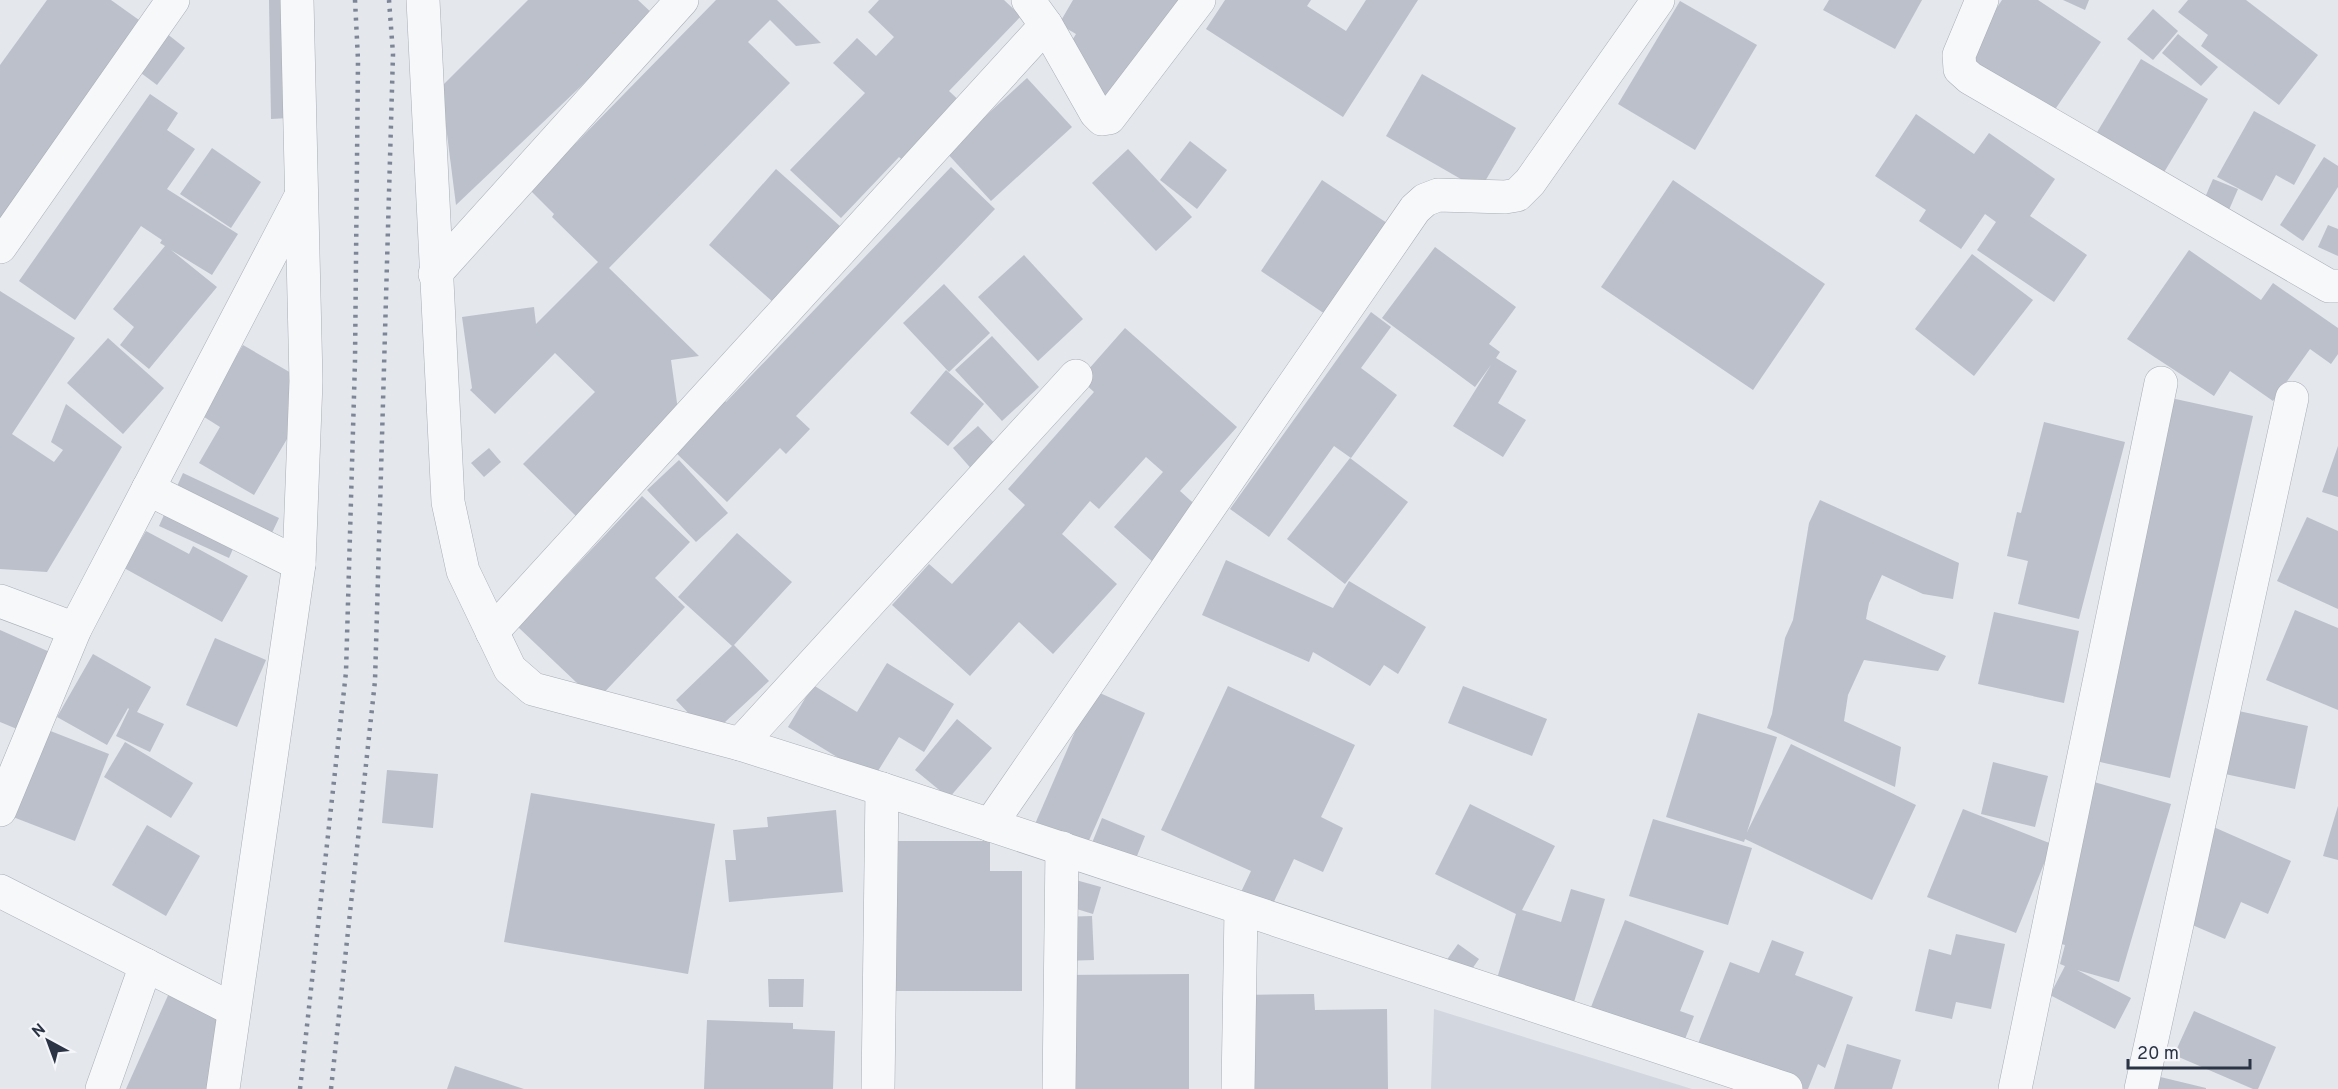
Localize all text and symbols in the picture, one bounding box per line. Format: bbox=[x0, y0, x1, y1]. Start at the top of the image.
north arrow bbox=[18, 1011, 78, 1071]
text: N bbox=[29, 1020, 50, 1043]
scale bar bbox=[2128, 1032, 2250, 1070]
text: 20 m bbox=[2137, 1043, 2179, 1066]

